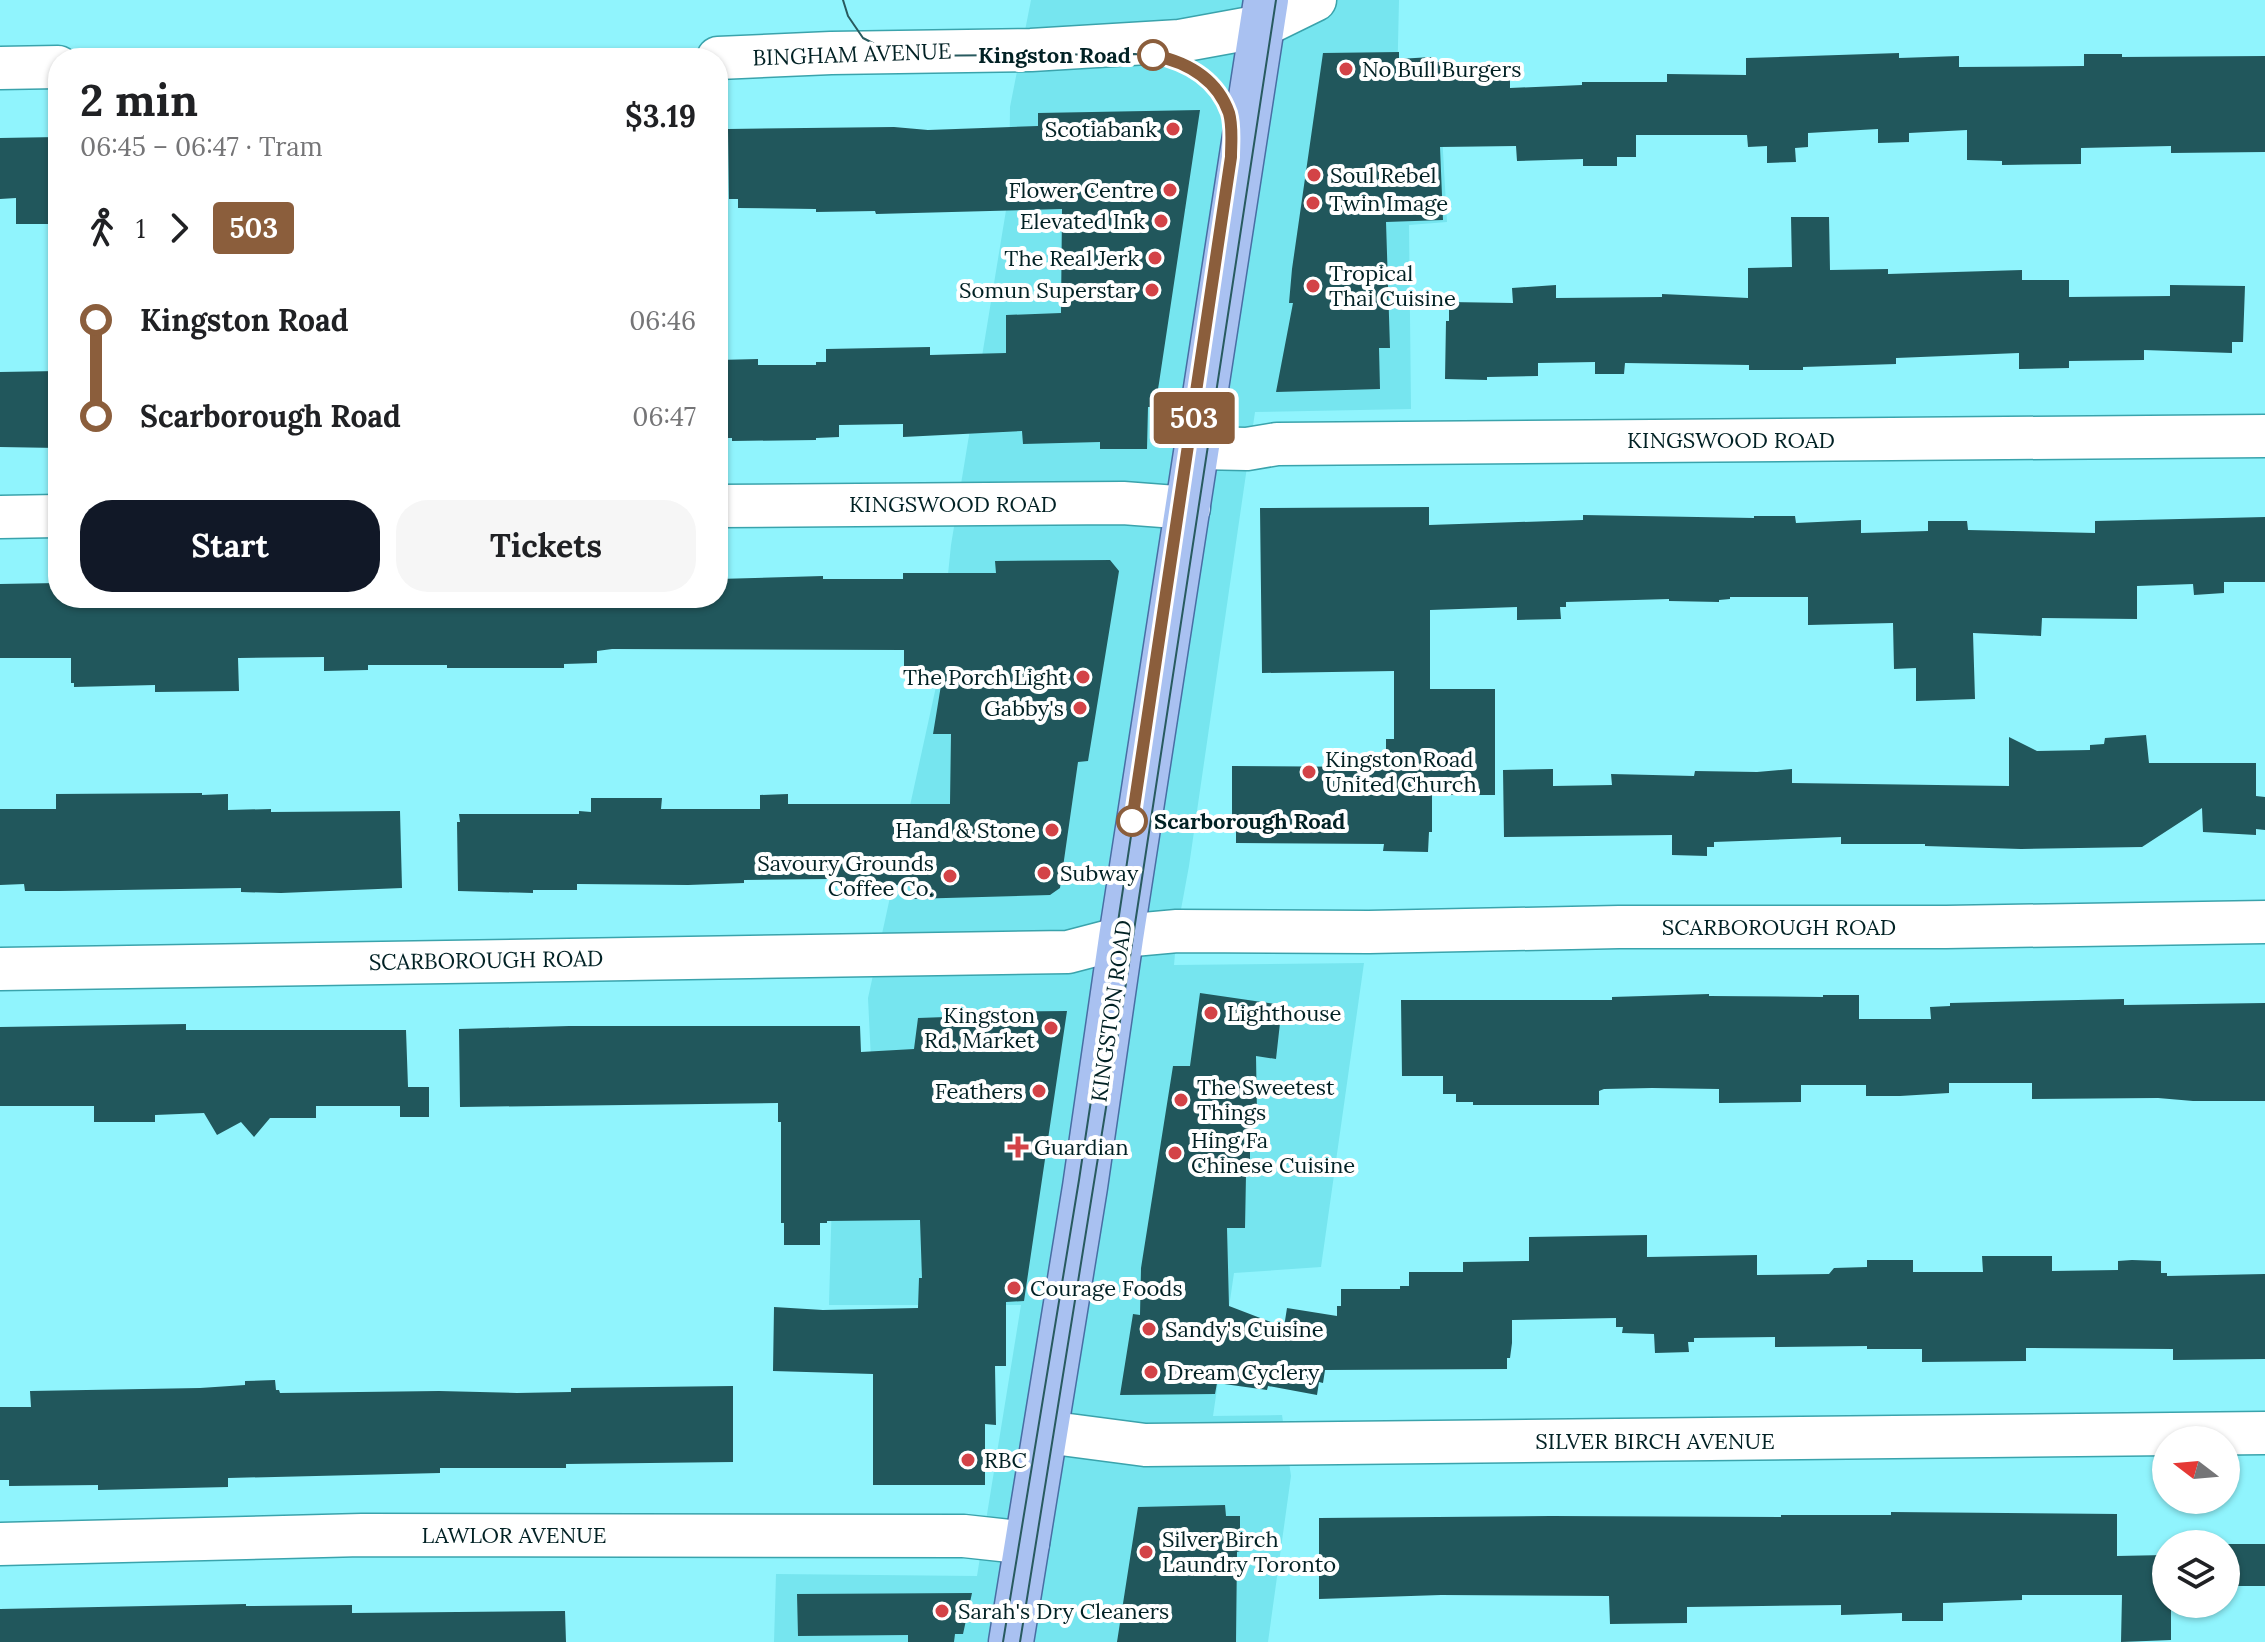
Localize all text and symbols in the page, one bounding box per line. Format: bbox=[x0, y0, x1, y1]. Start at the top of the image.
street label: BINGHAM AVENUE bbox=[752, 37, 952, 71]
marker: Kingston Road bbox=[1138, 40, 1168, 70]
place label: Kingston Road bbox=[978, 41, 1131, 69]
place label: No Bull Burgers bbox=[1362, 55, 1521, 83]
marker: No Bull Burgers bbox=[1337, 60, 1355, 78]
text: 2 min bbox=[80, 72, 198, 128]
text: $3.19 bbox=[625, 97, 696, 135]
place label: Scotiabank bbox=[1045, 115, 1157, 143]
marker: Scotiabank bbox=[1164, 120, 1182, 138]
text: 06:45 – 06:47 · Tram bbox=[80, 130, 323, 163]
place label: Soul Rebel bbox=[1330, 161, 1437, 189]
marker: Soul Rebel bbox=[1305, 166, 1323, 184]
place label: Flower Centre bbox=[1008, 176, 1154, 204]
marker: Flower Centre bbox=[1161, 181, 1179, 199]
place label: Twin Image bbox=[1329, 189, 1448, 217]
marker: Twin Image bbox=[1304, 194, 1322, 212]
icon: walk bbox=[80, 206, 124, 250]
icon: forward bbox=[157, 206, 201, 250]
place label: Elevated Ink bbox=[1020, 207, 1145, 235]
text: 503 bbox=[229, 210, 278, 246]
text: 1 bbox=[136, 212, 145, 245]
marker: Elevated Ink bbox=[1152, 212, 1170, 230]
place label: The Real Jerk bbox=[1004, 244, 1139, 272]
marker: The Real Jerk bbox=[1146, 249, 1164, 267]
place label: Tropical Thai Cuisine bbox=[1329, 259, 1456, 312]
place label: Somun Superstar bbox=[959, 276, 1136, 304]
marker: Tropical Thai Cuisine bbox=[1304, 277, 1322, 295]
marker: Somun Superstar bbox=[1143, 281, 1161, 299]
text: Kingston Road bbox=[140, 301, 349, 339]
text: 06:46 bbox=[629, 304, 696, 337]
line badge: 503 bbox=[1148, 392, 1240, 444]
text: Scarborough Road bbox=[140, 397, 401, 435]
text: 06:47 bbox=[632, 400, 696, 433]
text: 503 bbox=[1170, 400, 1218, 436]
street label: KINGSWOOD ROAD bbox=[1627, 426, 1835, 454]
street label: KINGSWOOD ROAD bbox=[849, 490, 1057, 518]
button: Start bbox=[80, 500, 380, 592]
button: Tickets bbox=[396, 500, 696, 592]
place label: The Porch Light bbox=[903, 663, 1067, 691]
marker: The Porch Light bbox=[1074, 668, 1092, 686]
place label: Gabby's bbox=[984, 694, 1064, 722]
marker: Gabby's bbox=[1071, 699, 1089, 717]
place label: Kingston Road United Church bbox=[1325, 745, 1477, 798]
marker: Kingston Road United Church bbox=[1300, 763, 1318, 781]
marker: Scarborough Road bbox=[1117, 806, 1147, 836]
place label: Scarborough Road bbox=[1154, 807, 1345, 835]
place label: Hand & Stone bbox=[895, 816, 1036, 844]
marker: Hand & Stone bbox=[1043, 821, 1061, 839]
place label: Savoury Grounds Coffee Co. bbox=[757, 849, 934, 902]
place label: Subway bbox=[1060, 859, 1139, 887]
marker: Subway bbox=[1035, 864, 1053, 882]
marker: Savoury Grounds Coffee Co. bbox=[941, 867, 959, 885]
street label: SCARBOROUGH ROAD bbox=[1662, 913, 1896, 941]
street label: KINGSTON ROAD bbox=[1084, 918, 1138, 1104]
street label: SCARBOROUGH ROAD bbox=[369, 944, 603, 976]
place label: Lighthouse bbox=[1227, 999, 1341, 1027]
place label: Kingston Rd. Market bbox=[924, 1001, 1035, 1054]
marker: Lighthouse bbox=[1202, 1004, 1220, 1022]
marker: Kingston Rd. Market bbox=[1042, 1019, 1060, 1037]
place label: The Sweetest Things bbox=[1197, 1073, 1335, 1126]
place label: Feathers bbox=[935, 1077, 1023, 1105]
marker: Feathers bbox=[1030, 1082, 1048, 1100]
marker: The Sweetest Things bbox=[1172, 1091, 1190, 1109]
place label: Hing Fa Chinese Cuisine bbox=[1191, 1126, 1355, 1179]
place label: Guardian bbox=[1034, 1133, 1129, 1161]
marker: Guardian bbox=[1009, 1138, 1027, 1156]
marker: Hing Fa Chinese Cuisine bbox=[1166, 1144, 1184, 1162]
place label: Courage Foods bbox=[1030, 1274, 1183, 1302]
marker: Courage Foods bbox=[1005, 1279, 1023, 1297]
place label: Sandy's Cuisine bbox=[1165, 1315, 1324, 1343]
marker: Sandy's Cuisine bbox=[1140, 1320, 1158, 1338]
place label: Dream Cyclery bbox=[1167, 1358, 1320, 1386]
marker: Dream Cyclery bbox=[1142, 1363, 1160, 1381]
north arrow bbox=[2152, 1426, 2240, 1514]
map controls bbox=[2152, 1426, 2240, 1618]
street label: SILVER BIRCH AVENUE bbox=[1535, 1427, 1775, 1455]
place label: RBC bbox=[984, 1446, 1027, 1474]
marker: RBC bbox=[959, 1451, 977, 1469]
street label: LAWLOR AVENUE bbox=[422, 1521, 606, 1549]
place label: Silver Birch Laundry Toronto bbox=[1162, 1525, 1336, 1578]
button: layers bbox=[2152, 1530, 2240, 1618]
marker: Silver Birch Laundry Toronto bbox=[1137, 1543, 1155, 1561]
place label: Sarah's Dry Cleaners bbox=[958, 1597, 1169, 1625]
marker: Sarah's Dry Cleaners bbox=[933, 1602, 951, 1620]

